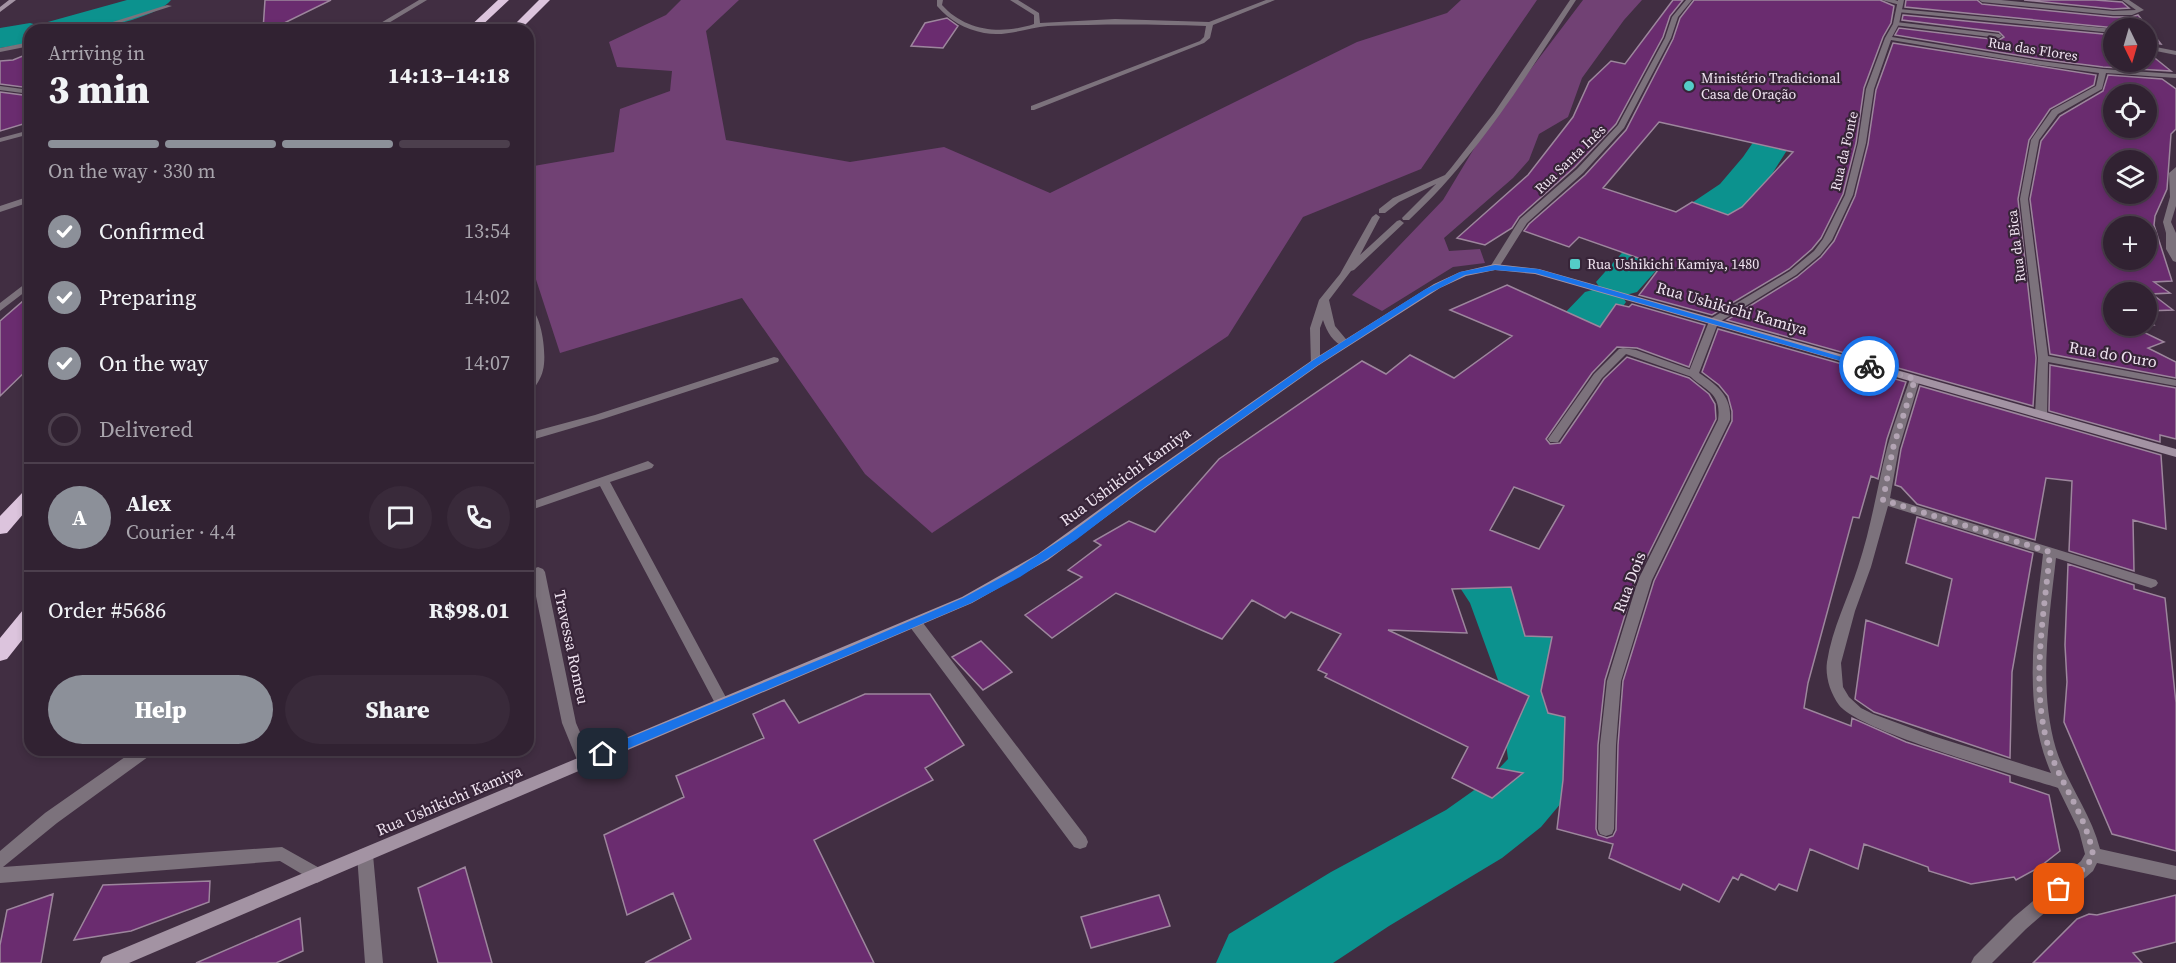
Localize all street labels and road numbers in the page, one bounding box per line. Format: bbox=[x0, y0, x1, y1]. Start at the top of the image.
street label: Rua das Flores bbox=[1987, 32, 2079, 66]
street label: Rua da Fonte bbox=[1825, 109, 1863, 193]
street label: Rua Santa Inês bbox=[1530, 120, 1610, 198]
street label: Rua da Bica bbox=[2002, 208, 2030, 283]
street label: Rua Ushikichi Kamiya bbox=[1654, 276, 1811, 340]
street label: Rua do Ouro bbox=[2067, 335, 2159, 373]
street label: Rua Ushikichi Kamiya bbox=[1055, 421, 1195, 531]
street label: Rua Dois bbox=[1607, 548, 1651, 615]
street label: Travessa Romeu bbox=[549, 588, 595, 706]
street label: Rua Ushikichi Kamiya bbox=[373, 759, 526, 841]

